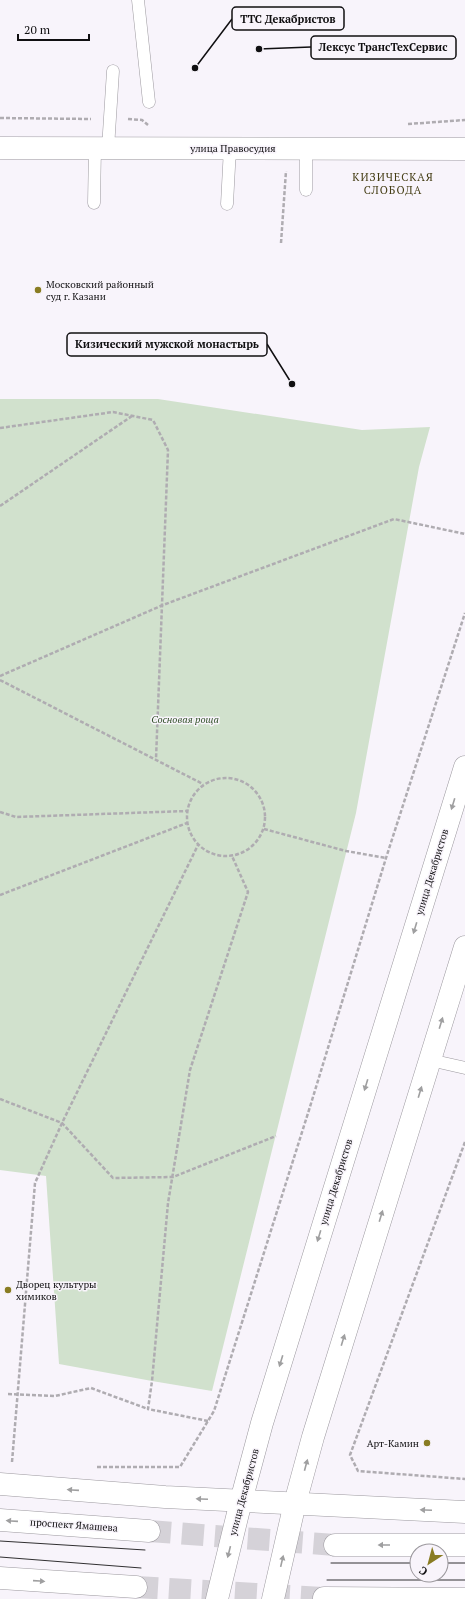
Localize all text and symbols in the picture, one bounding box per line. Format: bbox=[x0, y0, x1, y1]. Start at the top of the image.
callout: ТТС Декабристов bbox=[232, 7, 344, 30]
text: ТТС Декабристов bbox=[240, 12, 336, 26]
scale bar bbox=[18, 16, 89, 42]
text: 20 m bbox=[24, 22, 51, 37]
callout: Лексус ТрансТехСервис bbox=[311, 36, 456, 59]
text: Лексус ТрансТехСервис bbox=[318, 40, 448, 54]
street label: улица Правосудия bbox=[189, 142, 276, 155]
district label: КИЗИЧЕСКАЯ СЛОБОДА bbox=[352, 170, 434, 197]
place label: Московский районный суд г. Казани bbox=[46, 278, 154, 303]
marker: Московский районный суд г. Казани bbox=[33, 285, 43, 295]
callout: Кизический мужской монастырь bbox=[67, 333, 267, 356]
text: Кизический мужской монастырь bbox=[75, 337, 259, 351]
park label: Сосновая роща bbox=[151, 713, 219, 726]
one-way arrow bbox=[450, 799, 456, 811]
street label: улица Декабристов bbox=[412, 827, 451, 918]
one-way arrow bbox=[412, 923, 418, 935]
one-way arrow bbox=[438, 1017, 444, 1029]
one-way arrow bbox=[363, 1080, 369, 1092]
one-way arrow bbox=[417, 1086, 423, 1098]
street label: улица Декабристов bbox=[316, 1137, 355, 1228]
one-way arrow bbox=[378, 1210, 384, 1222]
one-way arrow bbox=[316, 1231, 322, 1243]
place label: Дворец культуры химиков bbox=[16, 1278, 97, 1303]
marker: Дворец культуры химиков bbox=[3, 1285, 13, 1295]
one-way arrow bbox=[340, 1334, 346, 1346]
one-way arrow bbox=[278, 1355, 284, 1367]
place label: Арт-Камин bbox=[367, 1437, 419, 1450]
marker: Арт-Камин bbox=[422, 1438, 432, 1448]
street label: улица Декабристов bbox=[226, 1447, 262, 1538]
one-way arrow bbox=[303, 1459, 309, 1471]
one-way arrow bbox=[67, 1487, 79, 1493]
one-way arrow bbox=[195, 1496, 208, 1502]
one-way arrow bbox=[419, 1507, 432, 1513]
street label: проспект Ямашева bbox=[30, 1515, 118, 1535]
one-way arrow bbox=[6, 1517, 18, 1524]
one-way arrow bbox=[377, 1542, 390, 1548]
north arrow bbox=[409, 1543, 449, 1583]
one-way arrow bbox=[225, 1546, 231, 1558]
one-way arrow bbox=[279, 1555, 285, 1567]
text: С bbox=[416, 1563, 430, 1579]
one-way arrow bbox=[33, 1577, 45, 1584]

